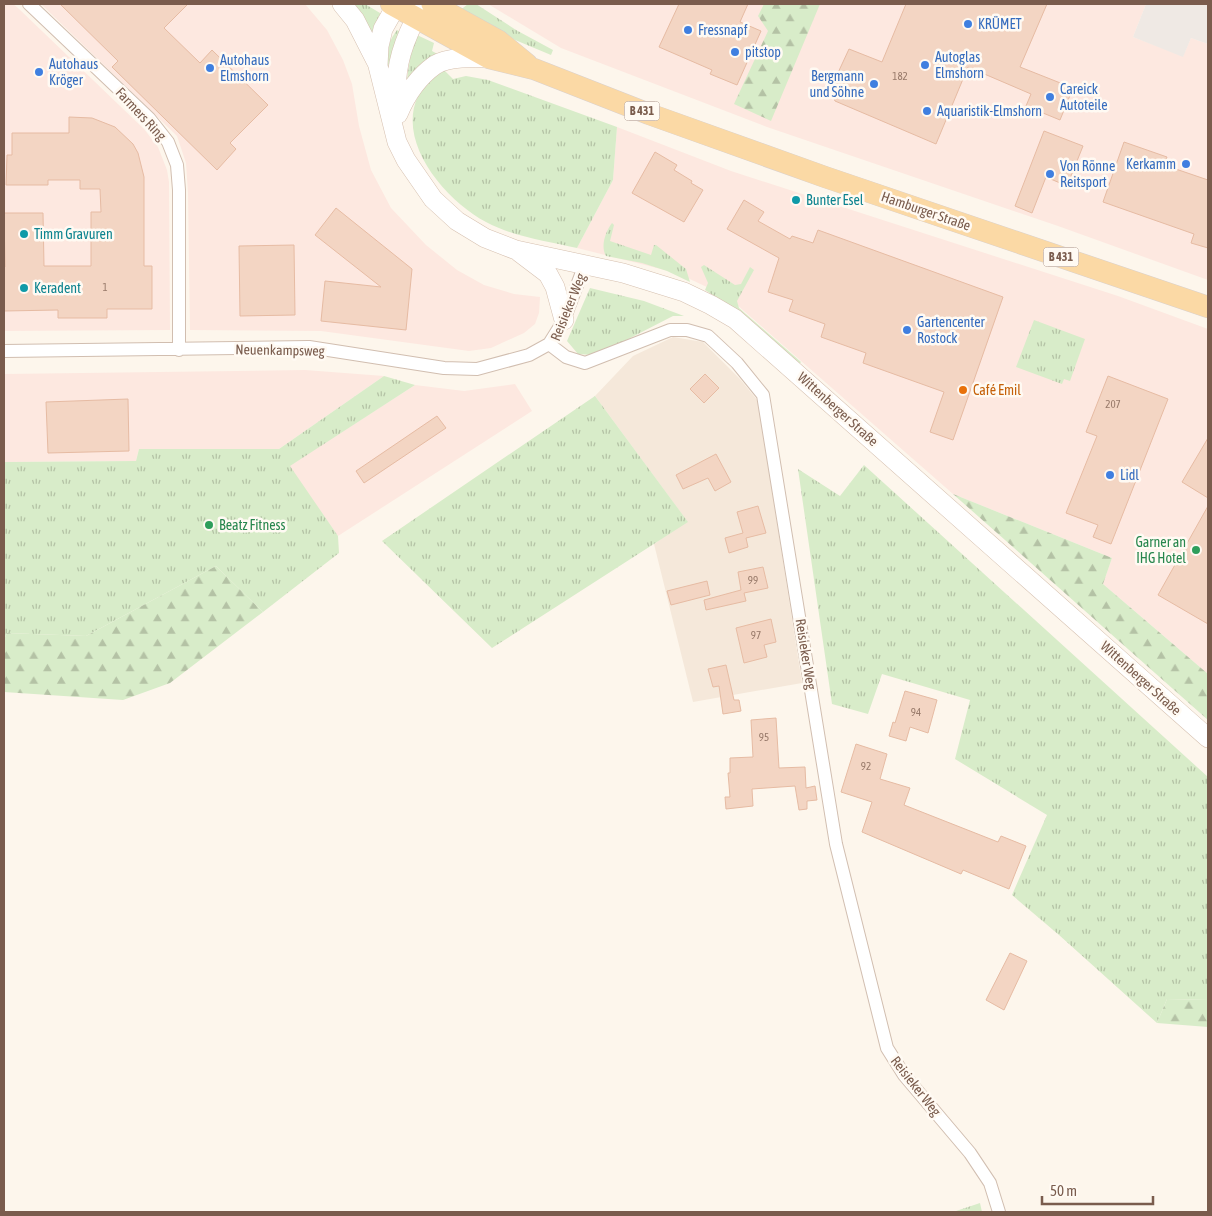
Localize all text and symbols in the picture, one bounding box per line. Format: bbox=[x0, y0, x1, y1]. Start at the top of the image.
place label: KRÜMET bbox=[978, 16, 1022, 32]
marker: KRÜMET bbox=[962, 18, 974, 30]
place label: Fressnapf bbox=[698, 22, 748, 38]
marker: Fressnapf bbox=[682, 24, 694, 36]
place label: pitstop bbox=[745, 44, 781, 60]
marker: pitstop bbox=[729, 46, 741, 58]
place label: Autoglas Elmshorn bbox=[935, 49, 984, 81]
place label: Autohaus Elmshorn bbox=[220, 52, 269, 84]
place label: Autohaus Kröger bbox=[49, 56, 98, 88]
marker: Autoglas Elmshorn bbox=[919, 59, 931, 71]
marker: Autohaus Elmshorn bbox=[204, 62, 216, 74]
marker: Autohaus Kröger bbox=[33, 66, 45, 78]
place label: Bergmann und Söhne bbox=[809, 68, 864, 100]
house number: 182 bbox=[892, 70, 908, 82]
marker: Bergmann und Söhne bbox=[868, 78, 880, 90]
place label: Careick Autoteile bbox=[1060, 81, 1108, 113]
street label: Farmers Ring bbox=[112, 84, 170, 144]
marker: Careick Autoteile bbox=[1044, 91, 1056, 103]
road number: B 431 bbox=[624, 102, 660, 120]
place label: Aquaristik-Elmshorn bbox=[937, 103, 1042, 119]
marker: Aquaristik-Elmshorn bbox=[921, 105, 933, 117]
place label: Kerkamm bbox=[1126, 156, 1176, 172]
place label: Von Rönne Reitsport bbox=[1060, 158, 1115, 190]
marker: Kerkamm bbox=[1180, 158, 1192, 170]
marker: Von Rönne Reitsport bbox=[1044, 168, 1056, 180]
street label: Hamburger Straße bbox=[879, 188, 973, 234]
place label: Bunter Esel bbox=[806, 192, 864, 208]
marker: Bunter Esel bbox=[790, 194, 802, 206]
place label: Timm Gravuren bbox=[34, 226, 113, 242]
marker: Timm Gravuren bbox=[18, 228, 30, 240]
road number: B 431 bbox=[1044, 248, 1078, 266]
street label: Reisieker Weg bbox=[547, 271, 589, 343]
place label: Keradent bbox=[34, 280, 81, 296]
house number: 1 bbox=[102, 281, 108, 293]
marker: Keradent bbox=[18, 282, 30, 294]
place label: Gartencenter Rostock bbox=[917, 314, 986, 346]
marker: Gartencenter Rostock bbox=[901, 324, 913, 336]
street label: Neuenkampsweg bbox=[235, 341, 325, 359]
street label: Wittenberger Straße bbox=[795, 369, 881, 449]
place label: Café Emil bbox=[973, 382, 1021, 398]
marker: Café Emil bbox=[957, 384, 969, 396]
house number: 207 bbox=[1105, 398, 1121, 410]
place label: Lidl bbox=[1120, 467, 1139, 483]
marker: Lidl bbox=[1104, 469, 1116, 481]
place label: Beatz Fitness bbox=[219, 517, 285, 533]
marker: Beatz Fitness bbox=[203, 519, 215, 531]
place label: Garner an IHG Hotel bbox=[1135, 534, 1186, 566]
marker: Garner an IHG Hotel bbox=[1190, 544, 1202, 556]
house number: 99 bbox=[748, 574, 758, 586]
street label: Reisieker Weg bbox=[793, 617, 819, 691]
house number: 97 bbox=[751, 629, 761, 641]
street label: Wittenberger Straße bbox=[1098, 638, 1184, 718]
house number: 94 bbox=[911, 706, 921, 718]
house number: 95 bbox=[759, 731, 769, 743]
house number: 92 bbox=[861, 760, 871, 772]
street label: Reisieker Weg bbox=[888, 1053, 944, 1119]
scale bar bbox=[1042, 1174, 1153, 1206]
text: 50 m bbox=[1050, 1182, 1077, 1199]

